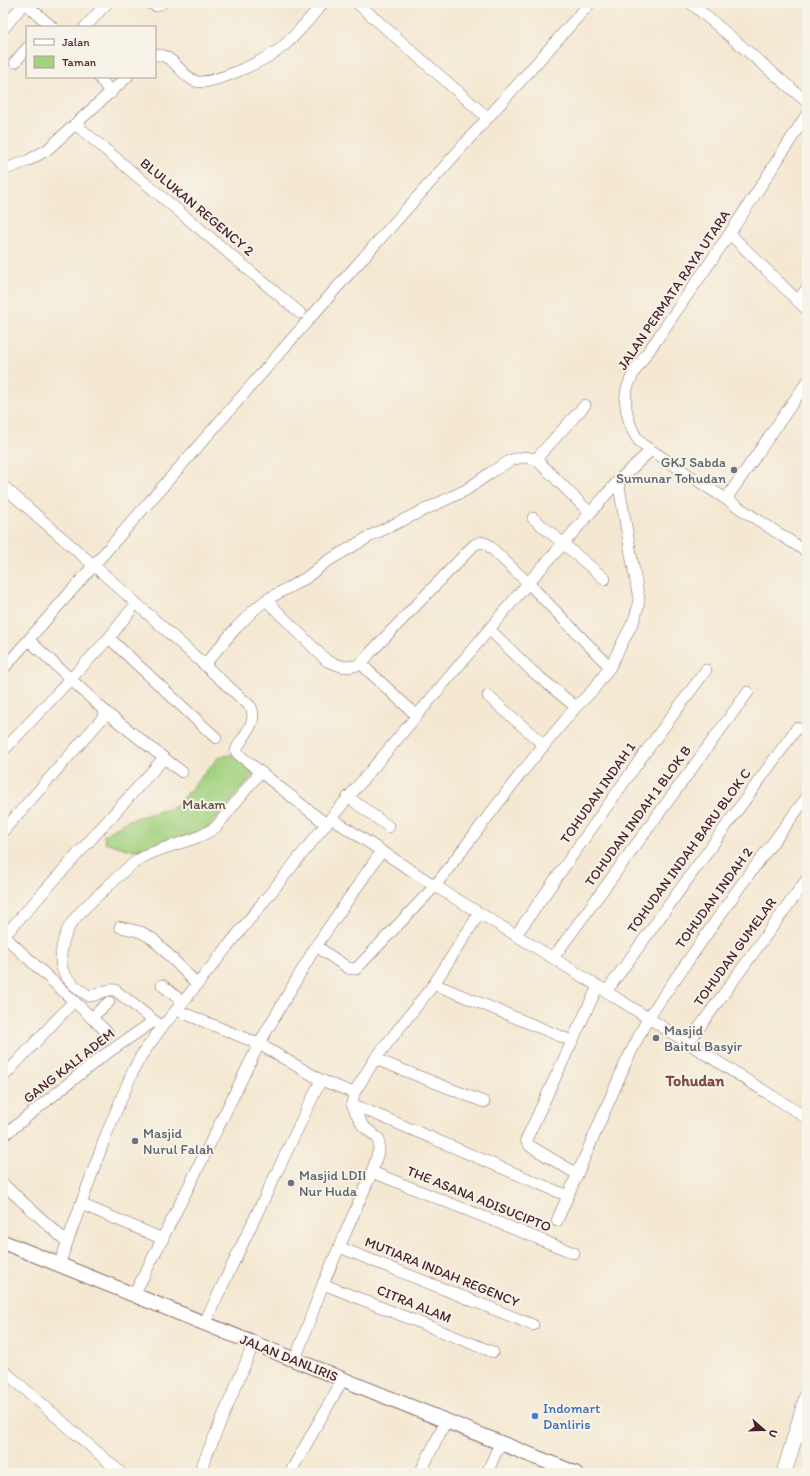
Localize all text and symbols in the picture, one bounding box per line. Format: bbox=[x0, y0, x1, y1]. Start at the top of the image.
legend bbox=[26, 26, 156, 78]
text: Jalan bbox=[62, 35, 90, 49]
text: Taman bbox=[62, 55, 97, 69]
street label: BLULUKAN REGENCY 2 bbox=[137, 155, 258, 260]
street label: JALAN PERMATA RAYA UTARA bbox=[614, 207, 734, 373]
place label: GKJ Sabda Sumunar Tohudan bbox=[616, 454, 726, 487]
marker: GKJ Sabda Sumunar Tohudan bbox=[729, 465, 739, 475]
street label: TOHUDAN INDAH 1 bbox=[557, 739, 640, 847]
street label: TOHUDAN INDAH 1 BLOK B bbox=[581, 742, 695, 890]
street label: TOHUDAN INDAH BARU BLOK C bbox=[623, 765, 755, 937]
park label: Makam bbox=[182, 796, 227, 813]
street label: TOHUDAN INDAH 2 bbox=[672, 844, 757, 952]
street label: TOHUDAN GUMELAR bbox=[690, 894, 780, 1010]
place label: Masjid Baitul Basyir bbox=[664, 1022, 743, 1055]
street label: GANG KALI ADEM bbox=[20, 1025, 118, 1107]
marker: Masjid Baitul Basyir bbox=[651, 1033, 661, 1043]
district label: Tohudan bbox=[665, 1071, 725, 1090]
place label: Masjid Nurul Falah bbox=[143, 1125, 214, 1158]
marker: Masjid Nurul Falah bbox=[130, 1136, 140, 1146]
street label: THE ASANA ADISUCIPTO bbox=[404, 1162, 554, 1236]
place label: Masjid LDII Nur Huda bbox=[299, 1167, 366, 1200]
marker: Masjid LDII Nur Huda bbox=[286, 1178, 296, 1188]
street label: MUTIARA INDAH REGENCY bbox=[362, 1233, 522, 1311]
street label: CITRA ALAM bbox=[374, 1281, 454, 1327]
street label: JALAN DANLIRIS bbox=[238, 1331, 341, 1385]
place label: Indomart Danliris bbox=[543, 1400, 600, 1433]
north arrow bbox=[744, 1410, 784, 1450]
marker: Indomart Danliris bbox=[530, 1411, 540, 1421]
text: U bbox=[766, 1428, 780, 1439]

